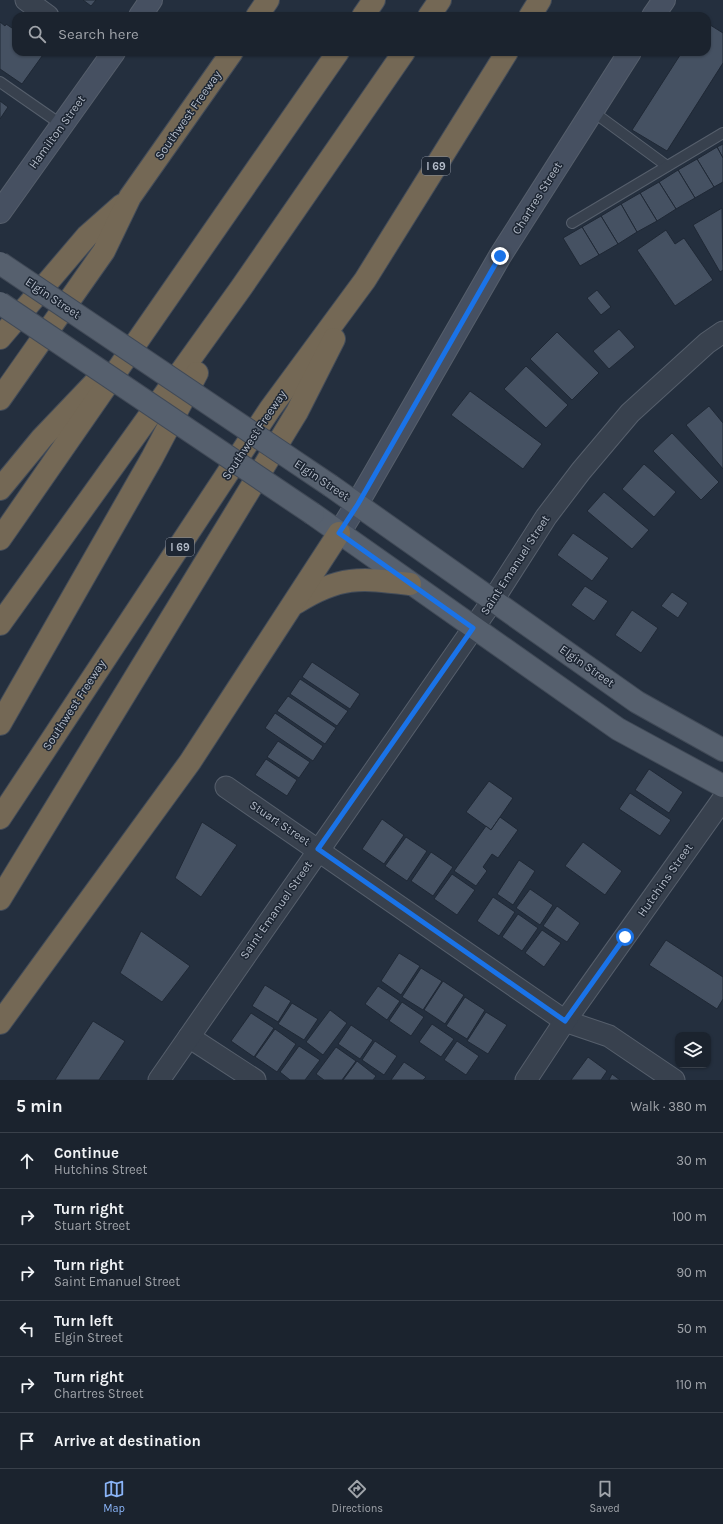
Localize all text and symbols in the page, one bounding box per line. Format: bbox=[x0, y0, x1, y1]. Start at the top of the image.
search box bbox=[12, 12, 711, 56]
icon: search bbox=[26, 23, 48, 45]
text: Search here bbox=[58, 25, 139, 43]
street label: Southwest Freeway bbox=[152, 68, 224, 162]
street label: Hamilton Street bbox=[26, 92, 88, 171]
road number: I 69 bbox=[422, 157, 450, 175]
street label: Chartres Street bbox=[509, 159, 565, 237]
route end bbox=[491, 247, 509, 265]
street label: Elgin Street bbox=[23, 274, 84, 322]
street label: Southwest Freeway bbox=[219, 387, 289, 483]
street label: Elgin Street bbox=[292, 456, 353, 504]
street label: Saint Emanuel Street bbox=[477, 512, 553, 618]
road number: I 69 bbox=[166, 538, 194, 556]
street label: Elgin Street bbox=[557, 642, 617, 690]
street label: Southwest Freeway bbox=[39, 657, 109, 753]
street label: Stuart Street bbox=[247, 798, 313, 849]
street label: Hutchins Street bbox=[635, 840, 696, 919]
street label: Saint Emanuel Street bbox=[237, 858, 315, 962]
route start bbox=[616, 928, 634, 946]
map controls bbox=[675, 1032, 711, 1068]
button: layers bbox=[675, 1032, 711, 1068]
text: 5 min bbox=[16, 1096, 63, 1116]
text: Walk · 380 m bbox=[631, 1099, 707, 1114]
text: Continue bbox=[54, 1144, 119, 1162]
icon: ahead bbox=[16, 1150, 38, 1172]
text: 30 m bbox=[676, 1153, 707, 1168]
text: Hutchins Street bbox=[54, 1162, 147, 1177]
text: Turn right bbox=[54, 1200, 124, 1218]
icon: right bbox=[16, 1206, 38, 1228]
text: 100 m bbox=[672, 1209, 707, 1224]
text: Stuart Street bbox=[54, 1218, 130, 1233]
text: Turn right bbox=[54, 1256, 124, 1274]
icon: right bbox=[16, 1262, 38, 1284]
text: 90 m bbox=[676, 1265, 707, 1280]
text: Saint Emanuel Street bbox=[54, 1274, 180, 1289]
text: Turn left bbox=[54, 1312, 113, 1330]
icon: left bbox=[16, 1318, 38, 1340]
text: 50 m bbox=[677, 1321, 707, 1336]
text: Elgin Street bbox=[54, 1330, 123, 1345]
text: Turn right bbox=[54, 1368, 124, 1386]
icon: right bbox=[16, 1374, 38, 1396]
text: 110 m bbox=[675, 1377, 707, 1392]
text: Chartres Street bbox=[54, 1386, 144, 1401]
icon: arrive bbox=[16, 1430, 38, 1452]
text: Arrive at destination bbox=[54, 1432, 201, 1450]
tab: Map bbox=[103, 1478, 125, 1515]
tab: Directions bbox=[331, 1478, 383, 1515]
tab: Saved bbox=[589, 1478, 620, 1515]

